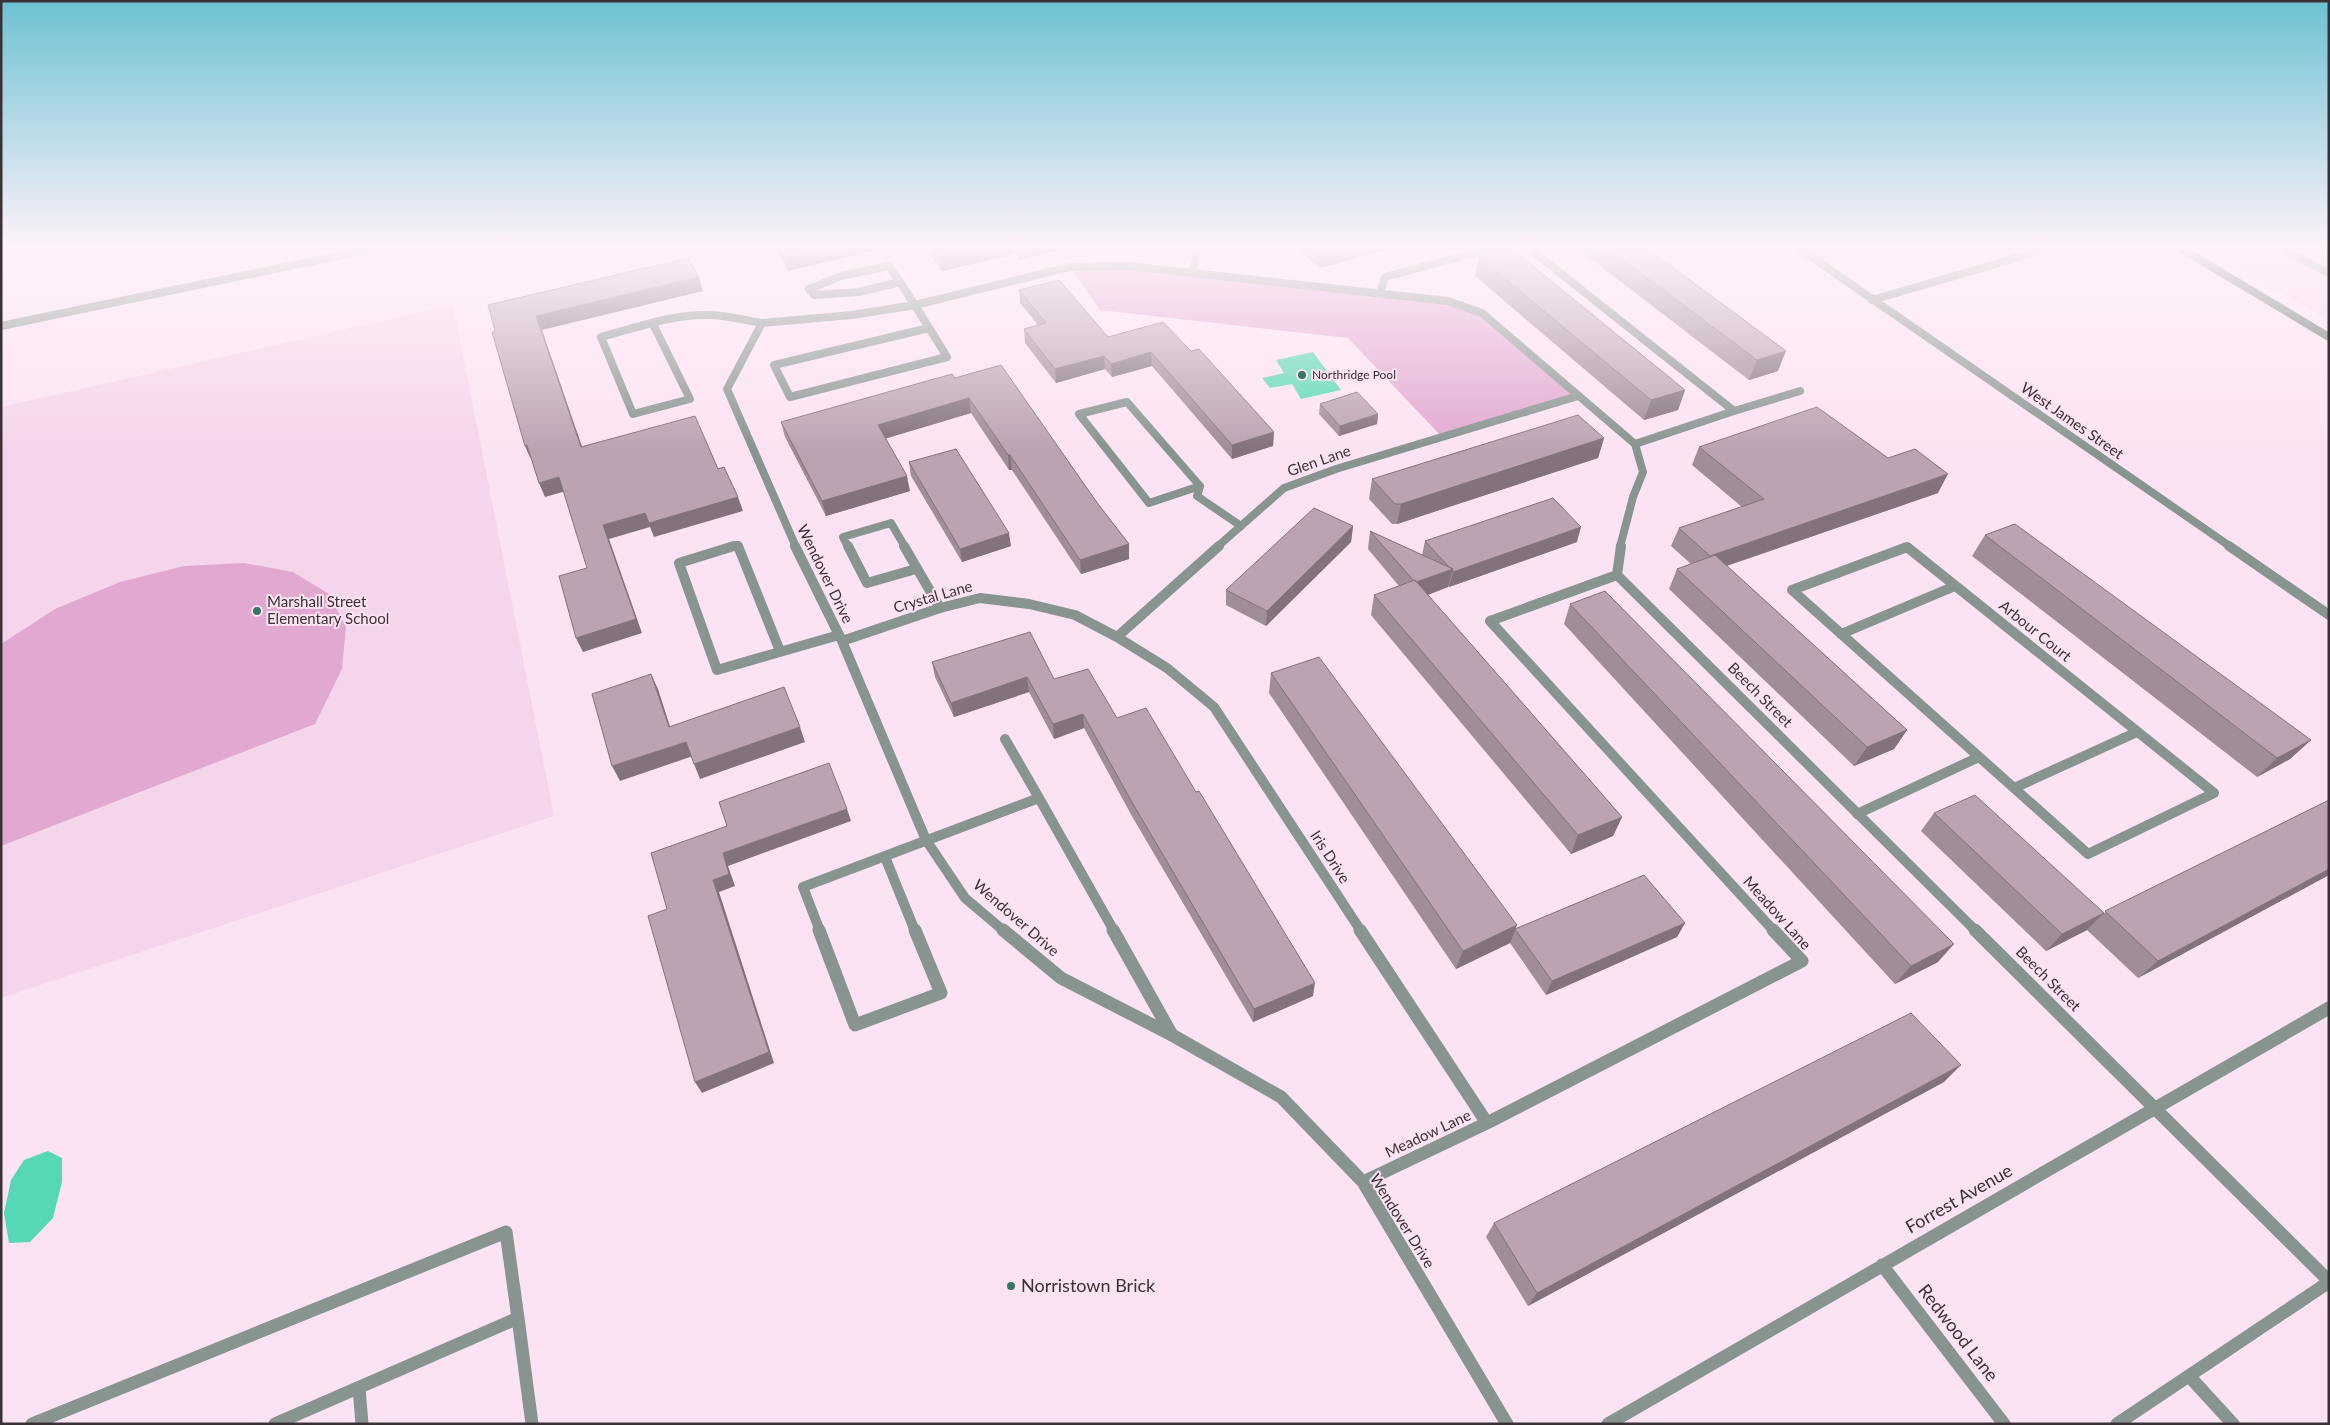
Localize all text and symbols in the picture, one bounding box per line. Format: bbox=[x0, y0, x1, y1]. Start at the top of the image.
place label: Northridge Pool bbox=[1312, 367, 1396, 382]
marker: Northridge Pool bbox=[1296, 369, 1308, 381]
street label: West James Street bbox=[2018, 378, 2128, 463]
street label: Glen Lane bbox=[1285, 441, 1353, 479]
street label: Wendover Drive bbox=[794, 521, 858, 626]
street label: Crystal Lane bbox=[891, 576, 974, 616]
place label: Marshall Street Elementary School bbox=[267, 592, 389, 627]
street label: Arbour Court bbox=[1996, 596, 2076, 665]
marker: Marshall Street Elementary School bbox=[251, 605, 263, 617]
street label: Beech Street bbox=[1725, 658, 1797, 731]
street label: Iris Drive bbox=[1307, 827, 1355, 886]
street label: Meadow Lane bbox=[1740, 872, 1815, 953]
street label: Wendover Drive bbox=[970, 875, 1063, 959]
street label: Beech Street bbox=[2013, 942, 2085, 1015]
street label: Meadow Lane bbox=[1382, 1105, 1473, 1161]
street label: Forrest Avenue bbox=[1901, 1159, 2016, 1238]
street label: Wendover Drive bbox=[1367, 1170, 1439, 1271]
place label: Norristown Brick bbox=[1021, 1274, 1156, 1296]
street label: Redwood Lane bbox=[1914, 1279, 2004, 1385]
marker: Norristown Brick bbox=[1005, 1280, 1017, 1292]

